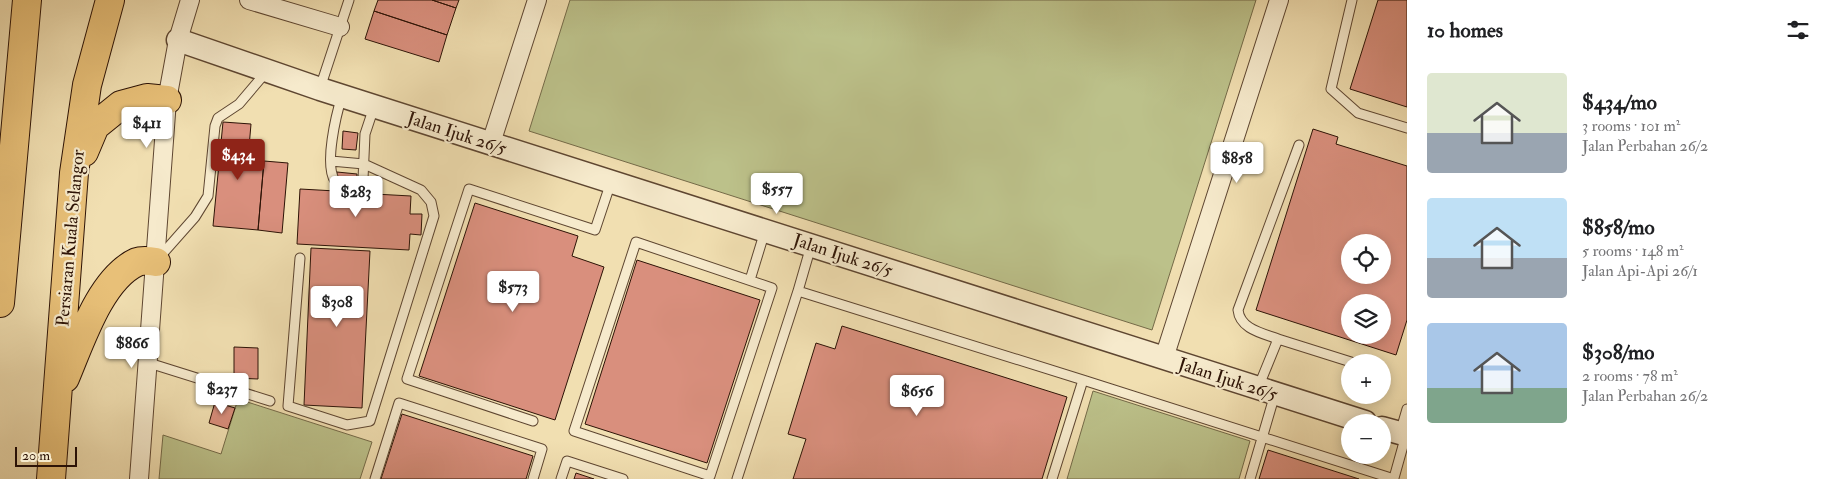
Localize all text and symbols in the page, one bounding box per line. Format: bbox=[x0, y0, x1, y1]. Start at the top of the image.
icon: filters bbox=[1784, 16, 1812, 44]
text: 10 homes bbox=[1427, 17, 1503, 44]
text: $434/mo bbox=[1582, 89, 1657, 116]
icon: home bbox=[1467, 93, 1527, 153]
pin: $411 bbox=[117, 106, 177, 149]
street label: Jalan Ijuk 26/5 bbox=[403, 106, 510, 160]
text: $411 bbox=[132, 113, 162, 133]
text: 3 rooms · 101 m² bbox=[1582, 116, 1680, 136]
text: Jalan Perbahan 26/2 bbox=[1582, 136, 1708, 156]
pin: $434 bbox=[208, 138, 268, 181]
pin: $858 bbox=[1207, 142, 1267, 184]
text: $434 bbox=[222, 145, 254, 165]
street label: Persiaran Kuala Selangor bbox=[51, 148, 90, 328]
text: $858 bbox=[1221, 148, 1253, 168]
pin: $557 bbox=[747, 172, 807, 215]
pin: $283 bbox=[326, 176, 386, 218]
text: $557 bbox=[762, 179, 792, 199]
text: $283 bbox=[341, 182, 371, 202]
text: $858/mo bbox=[1582, 214, 1655, 241]
icon: home bbox=[1467, 218, 1527, 278]
street label: Jalan Ijuk 26/5 bbox=[789, 228, 896, 282]
map controls bbox=[1341, 234, 1391, 464]
button: locate bbox=[1341, 234, 1391, 284]
text: 5 rooms · 148 m² bbox=[1582, 241, 1684, 261]
text: Jalan Api-Api 26/1 bbox=[1582, 261, 1698, 281]
pin: $573 bbox=[483, 270, 543, 313]
text: $573 bbox=[498, 277, 528, 297]
pin: $308 bbox=[307, 286, 367, 328]
text: $308 bbox=[322, 292, 352, 312]
button: layers bbox=[1341, 294, 1391, 344]
pin: $866 bbox=[102, 326, 162, 369]
text: $866 bbox=[116, 333, 148, 353]
text: $308/mo bbox=[1582, 339, 1654, 366]
icon: home bbox=[1467, 343, 1527, 403]
street label: Jalan Ijuk 26/5 bbox=[1174, 352, 1281, 406]
button: + bbox=[1341, 354, 1391, 404]
text: 2 rooms · 78 m² bbox=[1582, 366, 1678, 386]
pin: $237 bbox=[192, 372, 252, 415]
pin: $656 bbox=[887, 374, 947, 417]
text: $237 bbox=[207, 379, 237, 399]
text: $656 bbox=[901, 381, 933, 401]
text: Jalan Perbahan 26/2 bbox=[1582, 386, 1708, 406]
button: − bbox=[1341, 414, 1391, 464]
scale bar bbox=[15, 444, 78, 467]
text: 20 m bbox=[22, 447, 50, 464]

